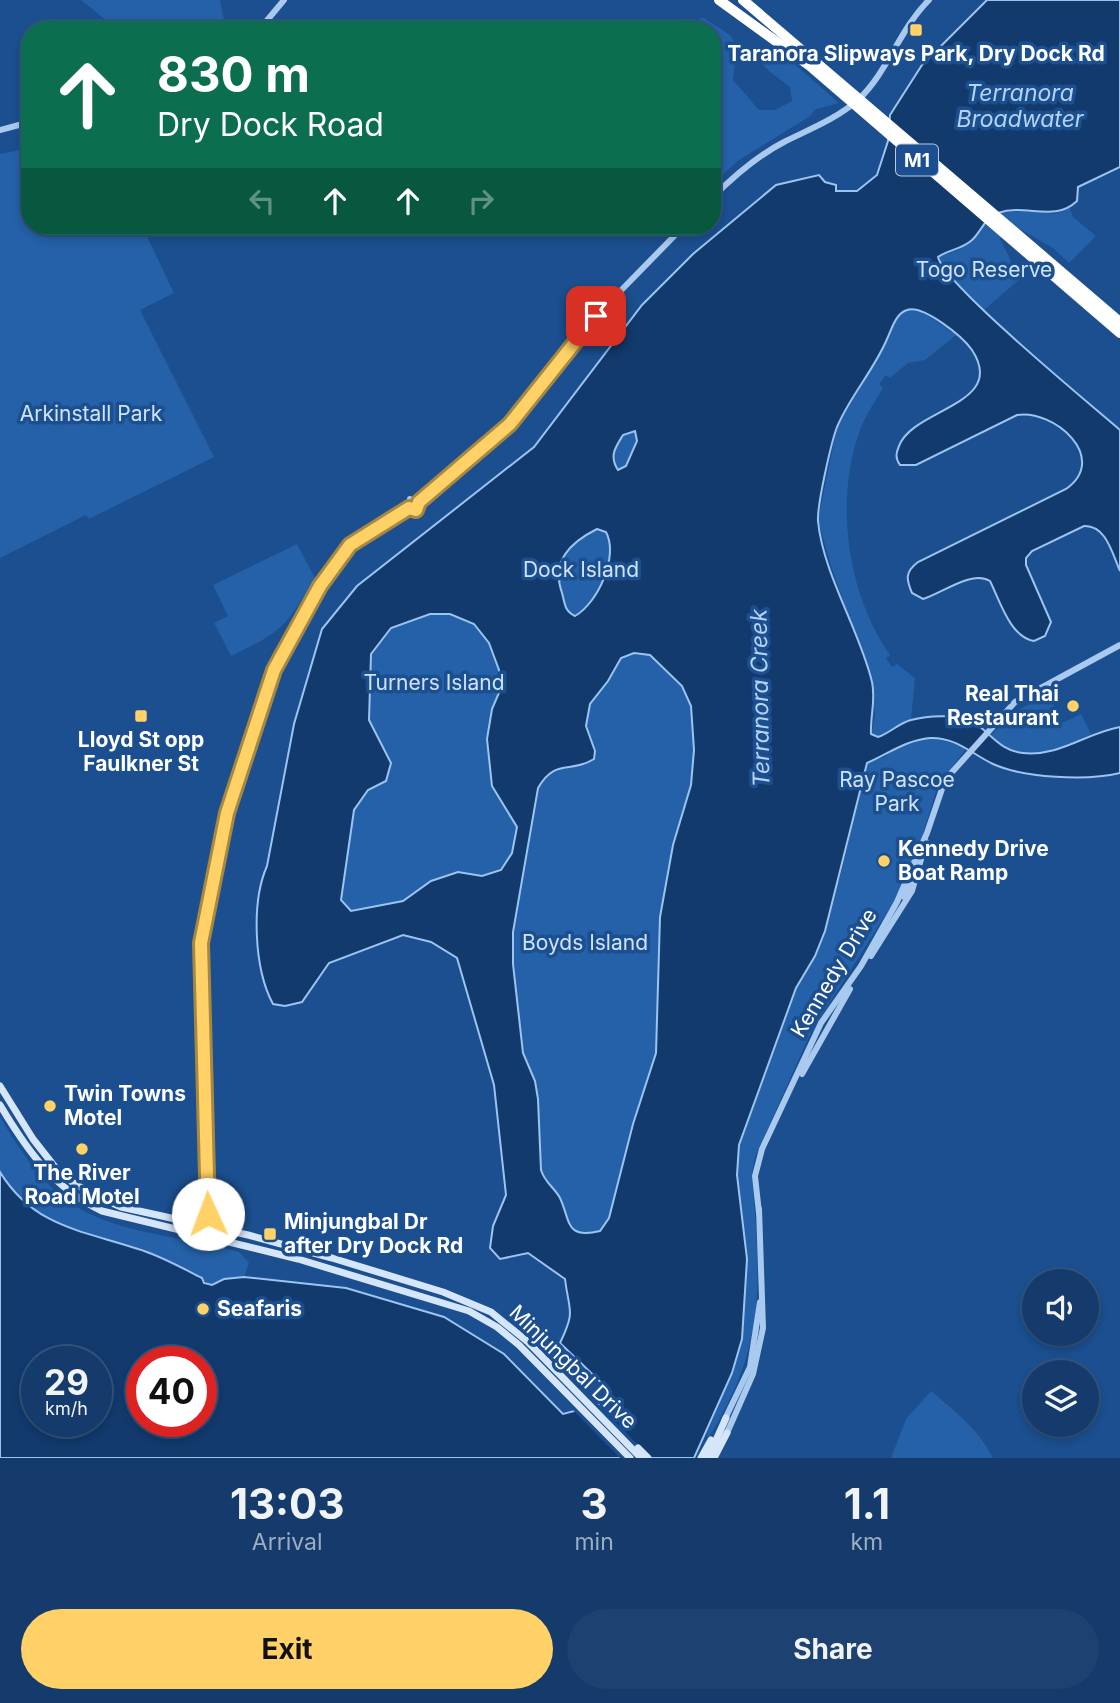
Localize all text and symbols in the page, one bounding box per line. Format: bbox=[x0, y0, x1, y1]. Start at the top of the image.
marker: Taranora Slipways Park, Dry Dock Rd bbox=[908, 22, 924, 38]
place label: Taranora Slipways Park, Dry Dock Rd bbox=[727, 41, 1105, 66]
text: 830 m bbox=[157, 45, 310, 104]
icon: ahead bbox=[42, 49, 133, 140]
water label: Terranora Broadwater bbox=[956, 79, 1085, 133]
text: Dry Dock Road bbox=[157, 105, 384, 144]
road number: M1 bbox=[896, 144, 938, 176]
icon: left bbox=[243, 182, 281, 220]
icon: ahead bbox=[316, 182, 354, 220]
icon: ahead bbox=[389, 182, 427, 220]
icon: right bbox=[462, 182, 500, 220]
park label: Togo Reserve bbox=[916, 257, 1052, 282]
pin bbox=[566, 286, 626, 346]
icon: arrive bbox=[577, 297, 615, 335]
park label: Arkinstall Park bbox=[20, 401, 163, 426]
park label: Dock Island bbox=[523, 557, 639, 582]
water label: Terranora Creek bbox=[744, 608, 776, 787]
park label: Turners Island bbox=[363, 670, 505, 695]
place label: Real Thai Restaurant bbox=[947, 681, 1059, 730]
marker: Real Thai Restaurant bbox=[1065, 698, 1081, 714]
marker: Lloyd St opp Faulkner St bbox=[133, 708, 149, 724]
place label: Lloyd St opp Faulkner St bbox=[78, 727, 204, 776]
park label: Ray Pascoe Park bbox=[839, 767, 955, 816]
place label: Kennedy Drive Boat Ramp bbox=[898, 836, 1049, 885]
marker: Kennedy Drive Boat Ramp bbox=[876, 853, 892, 869]
street label: Kennedy Drive bbox=[785, 904, 882, 1041]
park label: Boyds Island bbox=[522, 930, 648, 955]
place label: Twin Towns Motel bbox=[64, 1081, 186, 1130]
marker: Twin Towns Motel bbox=[42, 1098, 58, 1114]
marker: The River Road Motel bbox=[74, 1141, 90, 1157]
place label: The River Road Motel bbox=[24, 1160, 140, 1209]
position arrow bbox=[171, 1177, 245, 1251]
place label: Minjungbal Dr after Dry Dock Rd bbox=[284, 1209, 463, 1258]
marker: Minjungbal Dr after Dry Dock Rd bbox=[262, 1226, 278, 1242]
map controls bbox=[1022, 1269, 1099, 1437]
button: sound bbox=[1022, 1269, 1099, 1346]
place label: Seafaris bbox=[217, 1296, 302, 1321]
street label: Minjungbal Drive bbox=[505, 1300, 642, 1434]
marker: Seafaris bbox=[195, 1301, 211, 1317]
speed limit sign: 40 bbox=[126, 1346, 217, 1437]
button: layers bbox=[1022, 1360, 1099, 1437]
text: 29 bbox=[44, 1361, 89, 1403]
text: km/h bbox=[45, 1398, 88, 1419]
text: 13:03 bbox=[230, 1478, 345, 1529]
text: 3 bbox=[581, 1478, 608, 1529]
text: 1.1 bbox=[844, 1478, 890, 1529]
text: Arrival bbox=[252, 1528, 323, 1556]
text: min bbox=[574, 1528, 614, 1556]
text: km bbox=[850, 1528, 883, 1556]
button: Exit bbox=[21, 1609, 553, 1689]
button: Share bbox=[567, 1609, 1099, 1689]

